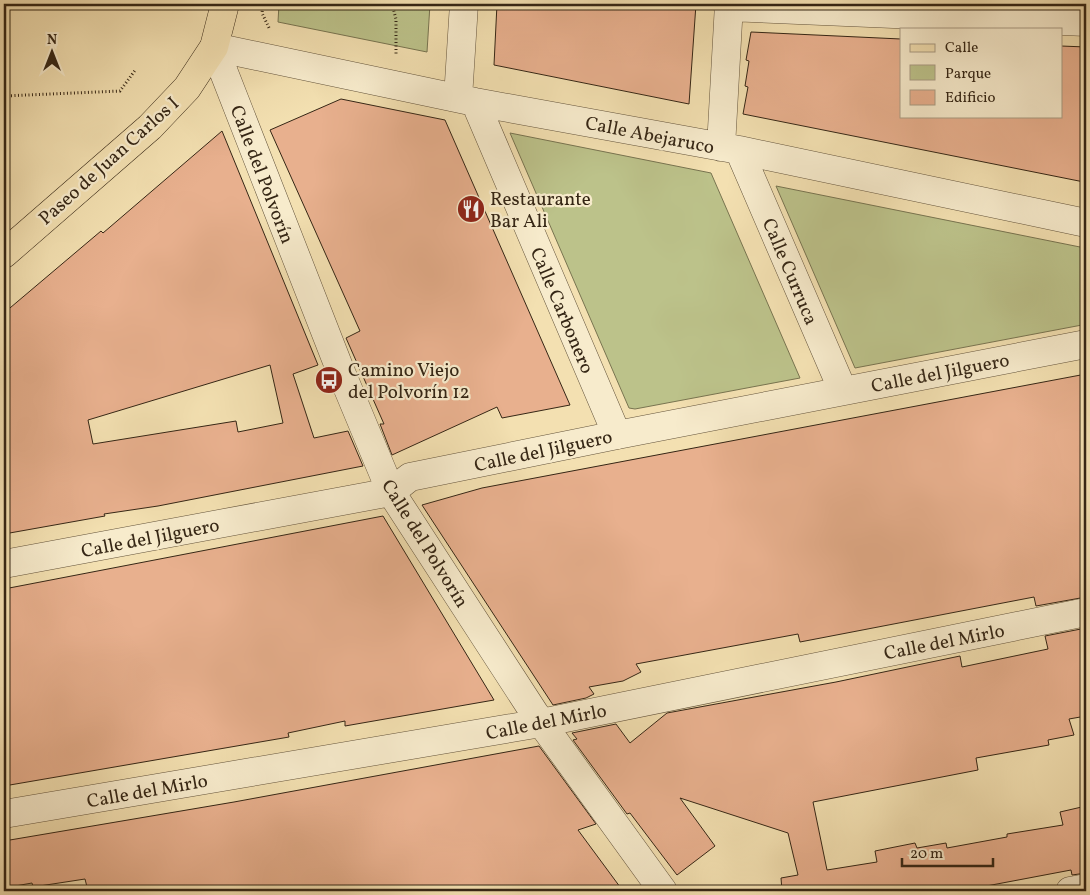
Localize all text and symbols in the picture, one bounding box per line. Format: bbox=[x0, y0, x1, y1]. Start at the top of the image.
north arrow bbox=[28, 28, 78, 78]
legend bbox=[900, 28, 1062, 118]
text: N bbox=[47, 31, 57, 50]
text: Calle bbox=[945, 38, 978, 59]
text: Parque bbox=[945, 64, 991, 85]
text: Edificio bbox=[945, 88, 996, 109]
street label: Paseo de Juan Carlos I bbox=[33, 91, 185, 232]
street label: Calle del Polvorín bbox=[223, 102, 300, 248]
street label: Calle Abejaruco bbox=[583, 111, 716, 161]
place label: Restaurante Bar Ali bbox=[490, 187, 591, 235]
restaurant icon: Restaurante Bar Ali bbox=[456, 194, 486, 224]
street label: Calle Curruca bbox=[755, 214, 823, 329]
street label: Calle Carbonero bbox=[523, 244, 599, 378]
street label: Calle del Jilguero bbox=[869, 348, 1012, 400]
place label: Camino Viejo del Polvorín 12 bbox=[348, 358, 470, 406]
bus stop icon: Camino Viejo del Polvorín 12 bbox=[314, 365, 344, 395]
street label: Calle del Jilguero bbox=[472, 425, 615, 479]
street label: Calle del Polvorín bbox=[374, 475, 474, 613]
street label: Calle del Jilguero bbox=[79, 513, 222, 565]
street label: Calle del Mirlo bbox=[882, 619, 1007, 667]
street label: Calle del Mirlo bbox=[484, 699, 609, 747]
street label: Calle del Mirlo bbox=[85, 769, 210, 815]
scale bar bbox=[902, 835, 994, 867]
text: 20 m bbox=[910, 844, 943, 865]

